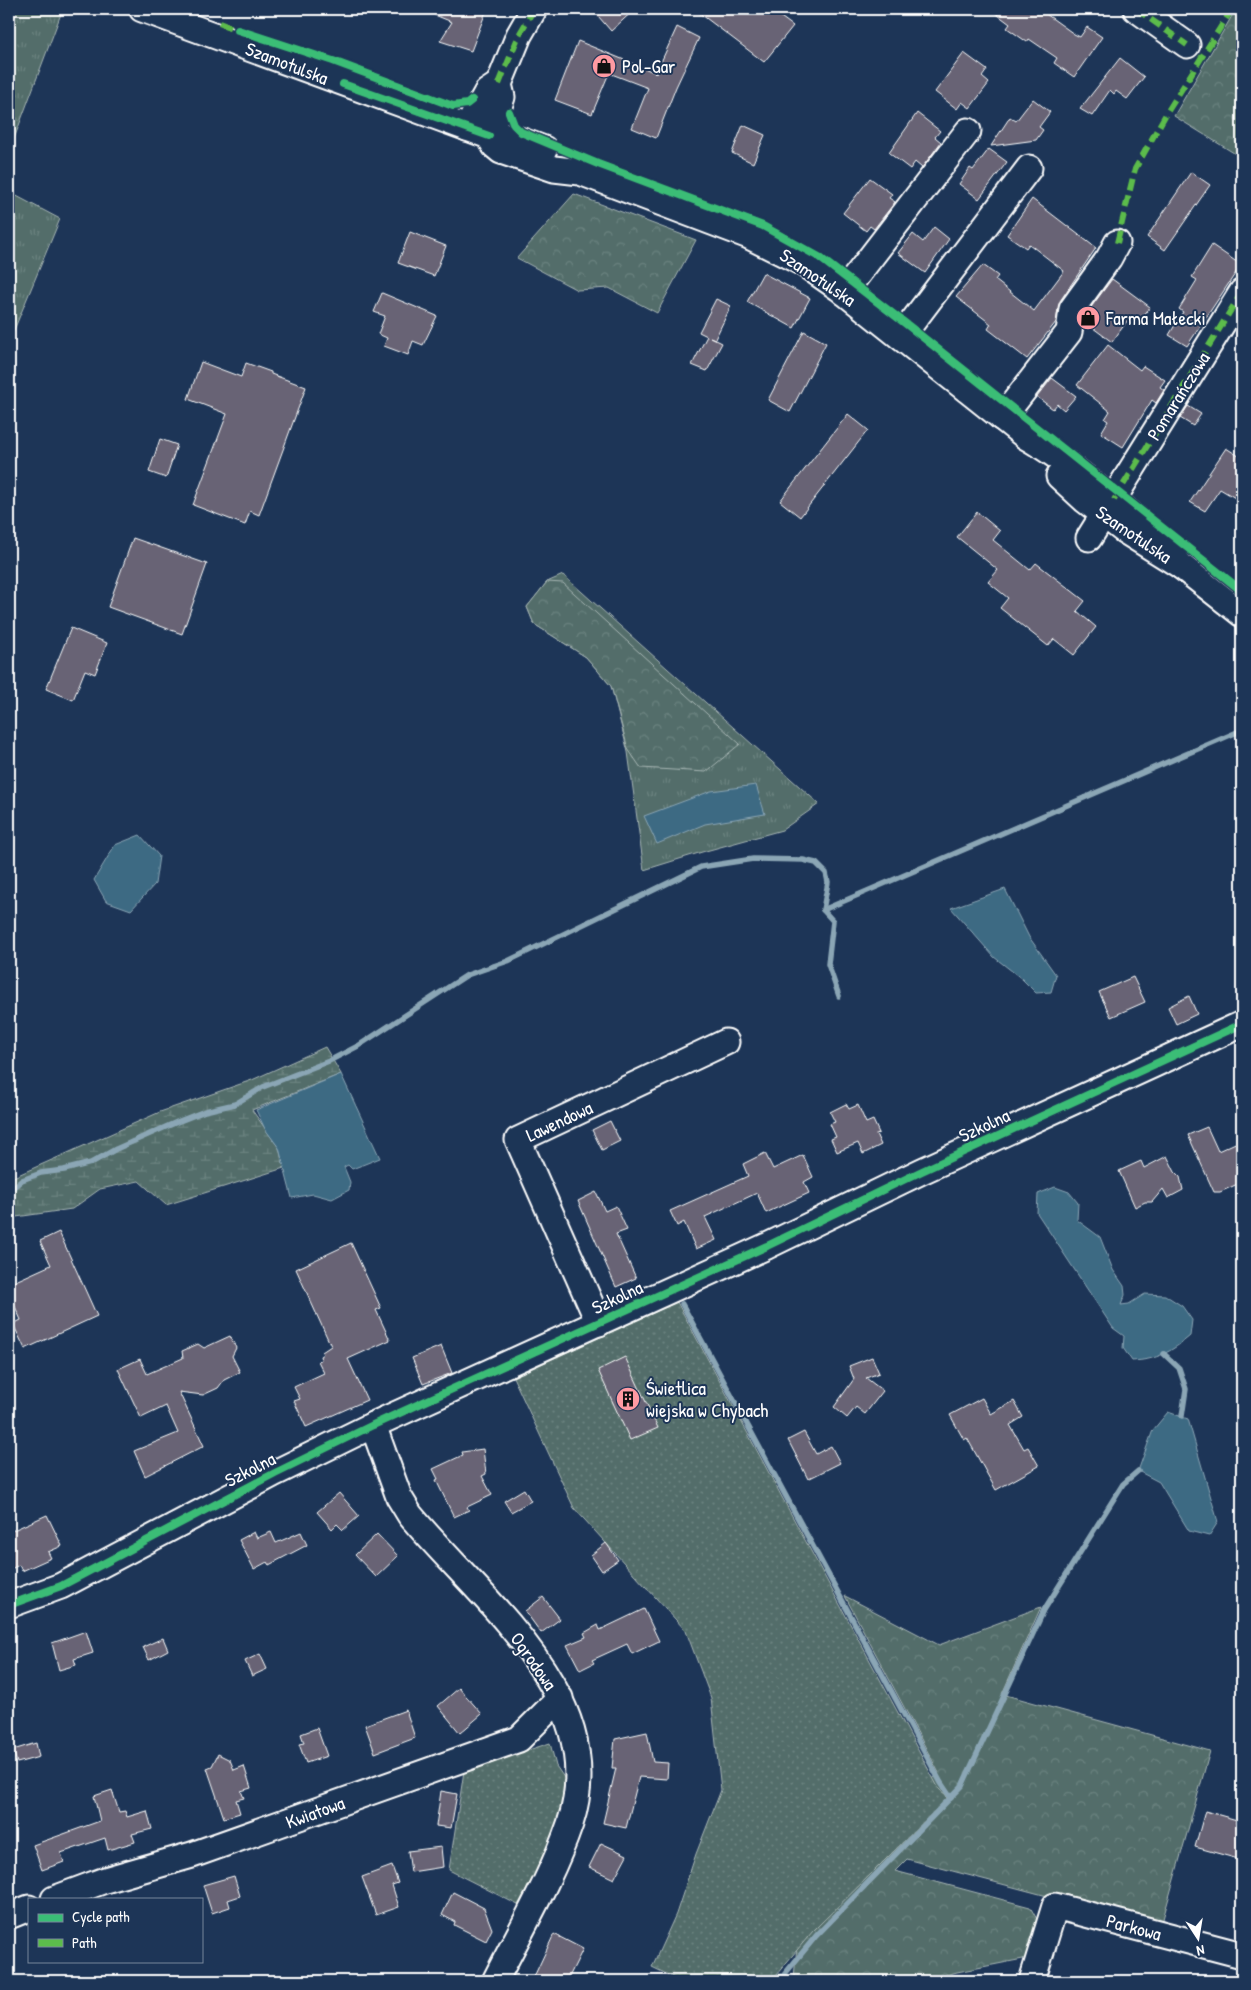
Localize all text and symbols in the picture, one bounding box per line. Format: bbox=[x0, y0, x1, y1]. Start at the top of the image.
street label: Szamotulska bbox=[242, 35, 333, 91]
shop icon: Pol-Gar bbox=[591, 53, 617, 79]
place label: Pol-Gar bbox=[622, 53, 676, 79]
street label: Szamotulska bbox=[775, 242, 862, 312]
shop icon: Farma Małecki bbox=[1075, 305, 1101, 331]
place label: Farma Małecki bbox=[1105, 305, 1206, 331]
street label: Pomarańczowa bbox=[1141, 346, 1216, 445]
street label: Szamotulska bbox=[1091, 499, 1178, 569]
street label: Lawendowa bbox=[521, 1094, 597, 1148]
street label: Szkolna bbox=[954, 1102, 1014, 1148]
street label: Szkolna bbox=[587, 1274, 647, 1320]
place label: Świetlica wiejska w Chybach bbox=[646, 1375, 768, 1423]
building icon: Świetlica wiejska w Chybach bbox=[615, 1386, 641, 1412]
street label: Szkolna bbox=[220, 1445, 280, 1493]
street label: Ogrodowa bbox=[505, 1627, 564, 1696]
street label: Kwiatowa bbox=[282, 1789, 349, 1835]
legend bbox=[28, 1898, 202, 1962]
text: Cycle path bbox=[72, 1906, 130, 1927]
street label: Parkowa bbox=[1104, 1907, 1165, 1947]
north arrow bbox=[1174, 1912, 1224, 1962]
text: Path bbox=[72, 1932, 97, 1953]
text: N bbox=[1195, 1941, 1206, 1961]

